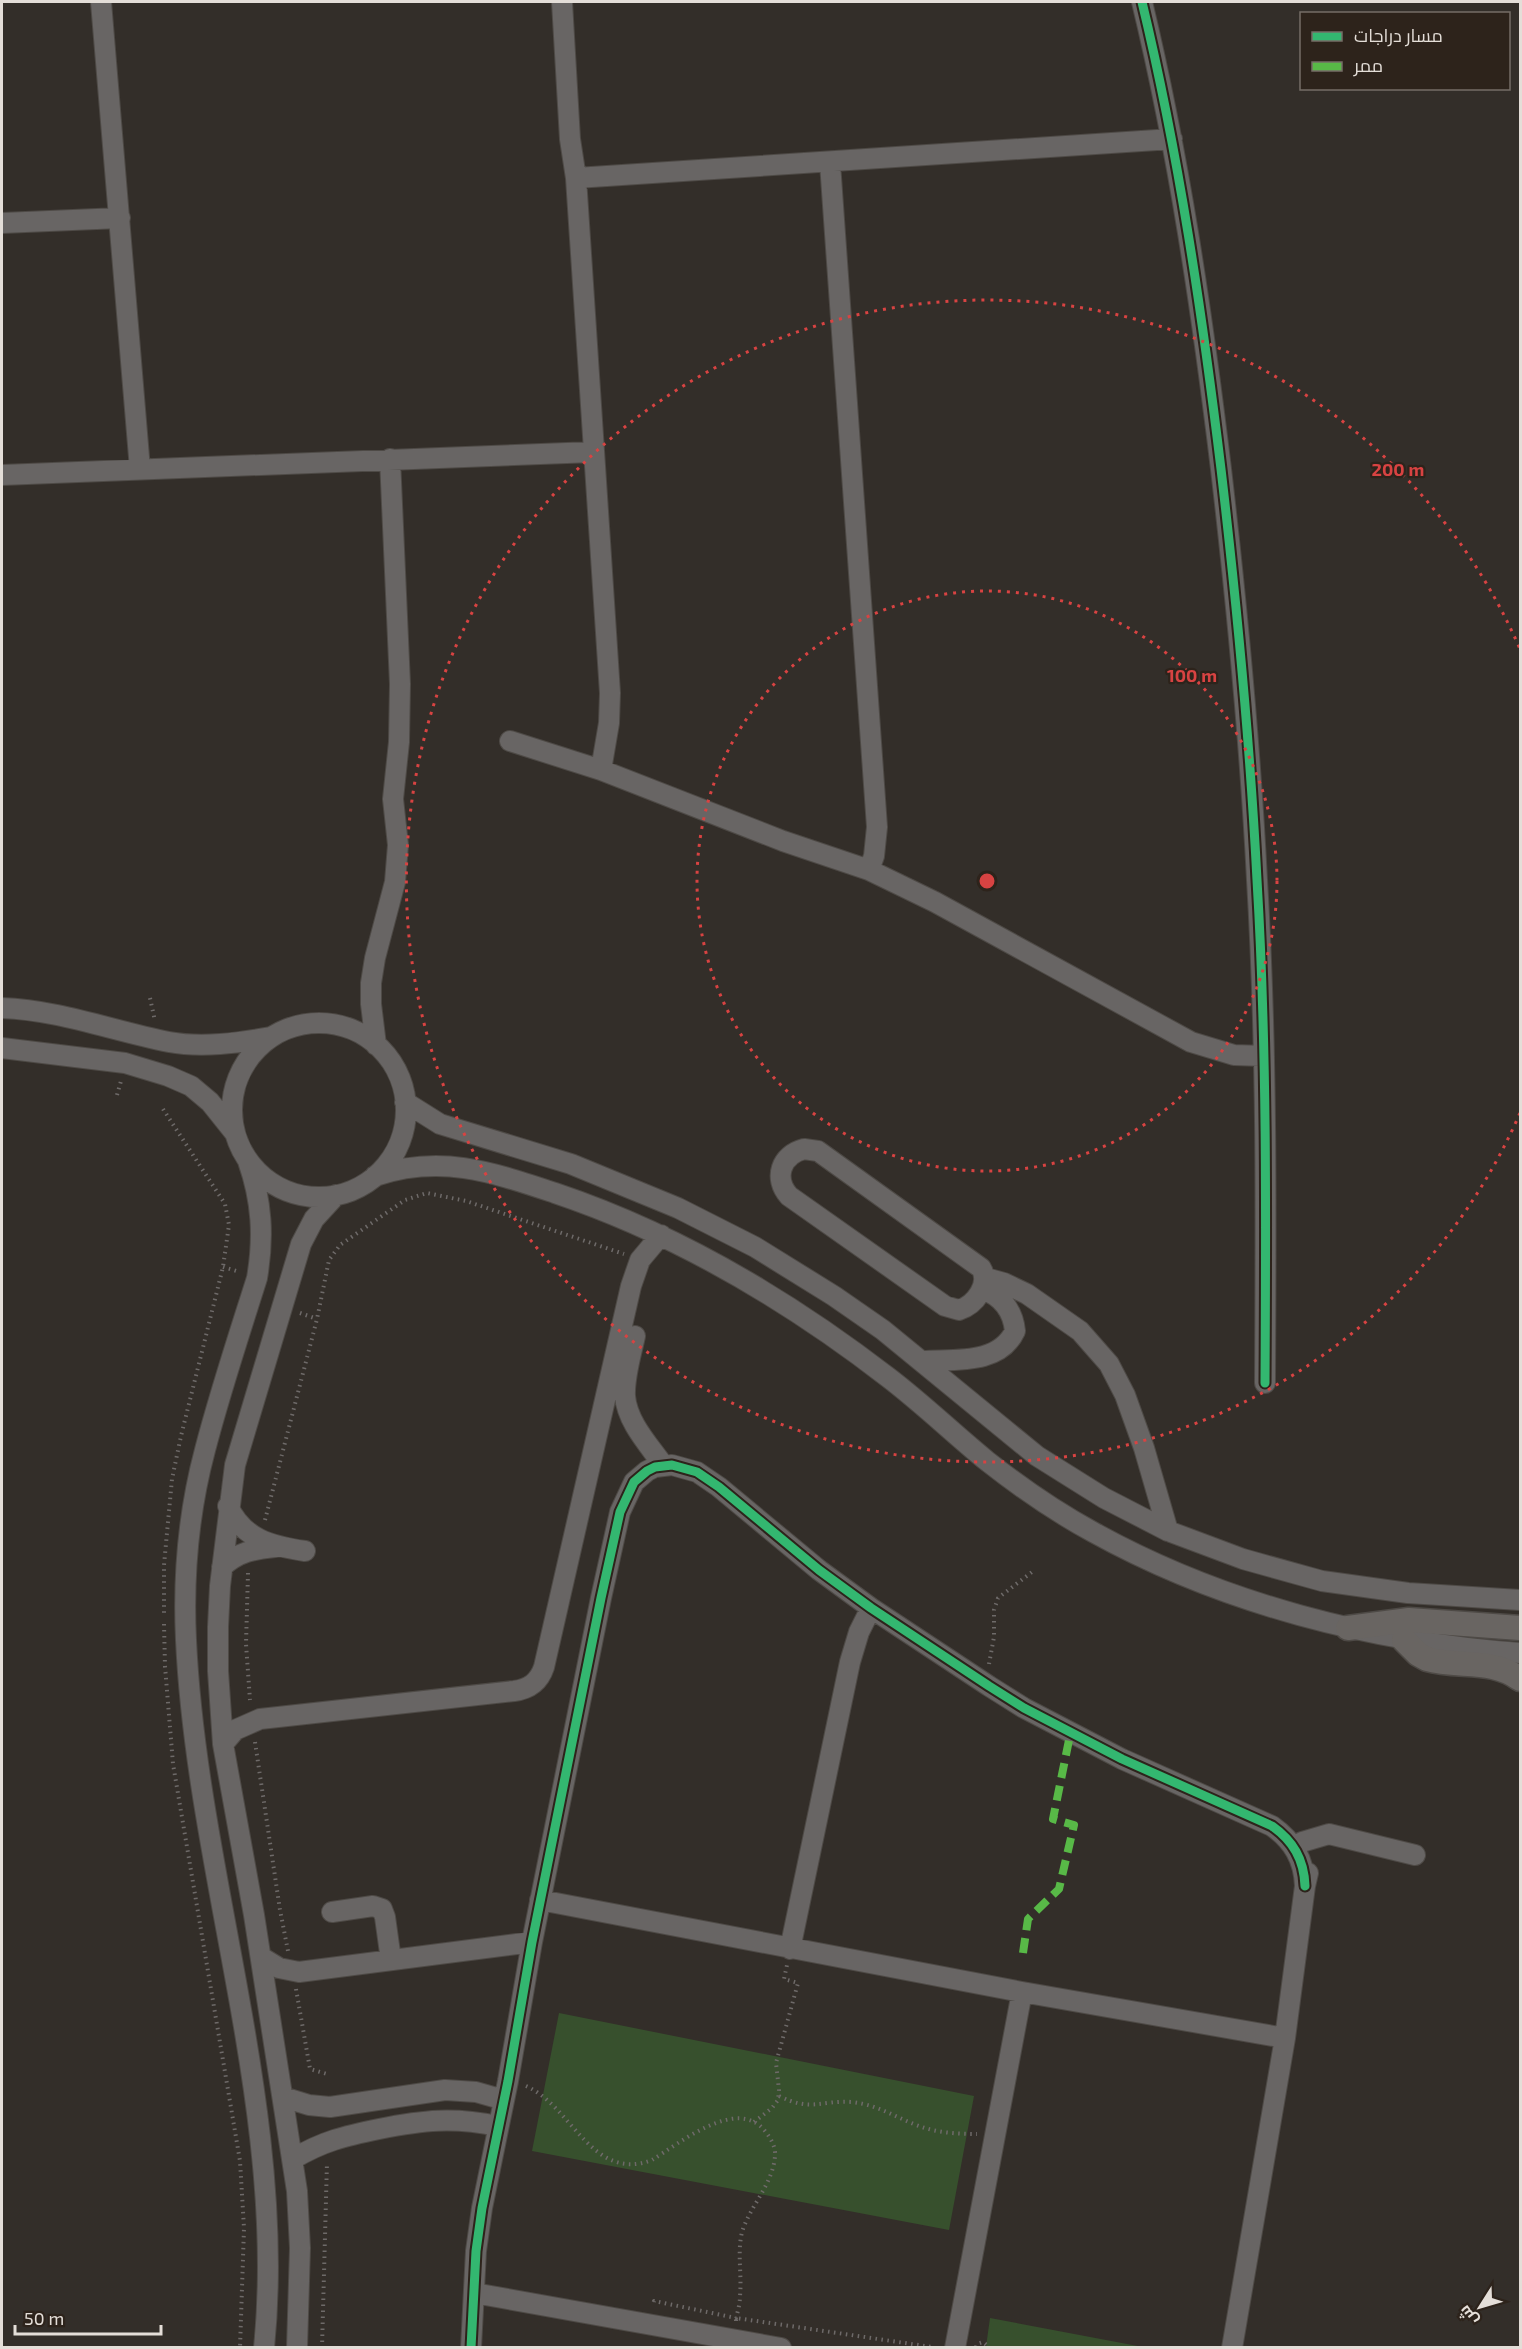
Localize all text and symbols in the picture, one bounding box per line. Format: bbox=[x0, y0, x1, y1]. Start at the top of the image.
legend bbox=[1300, 12, 1510, 90]
text: مسار دراجات bbox=[1354, 24, 1443, 47]
text: ممر bbox=[1353, 54, 1383, 77]
text: 200 m bbox=[1372, 458, 1424, 480]
text: 100 m bbox=[1167, 664, 1217, 686]
centre of rings bbox=[977, 871, 997, 891]
north arrow bbox=[1450, 2277, 1510, 2337]
scale bar bbox=[15, 2298, 160, 2336]
text: ش bbox=[1454, 2302, 1482, 2330]
text: 50 m bbox=[24, 2307, 64, 2329]

